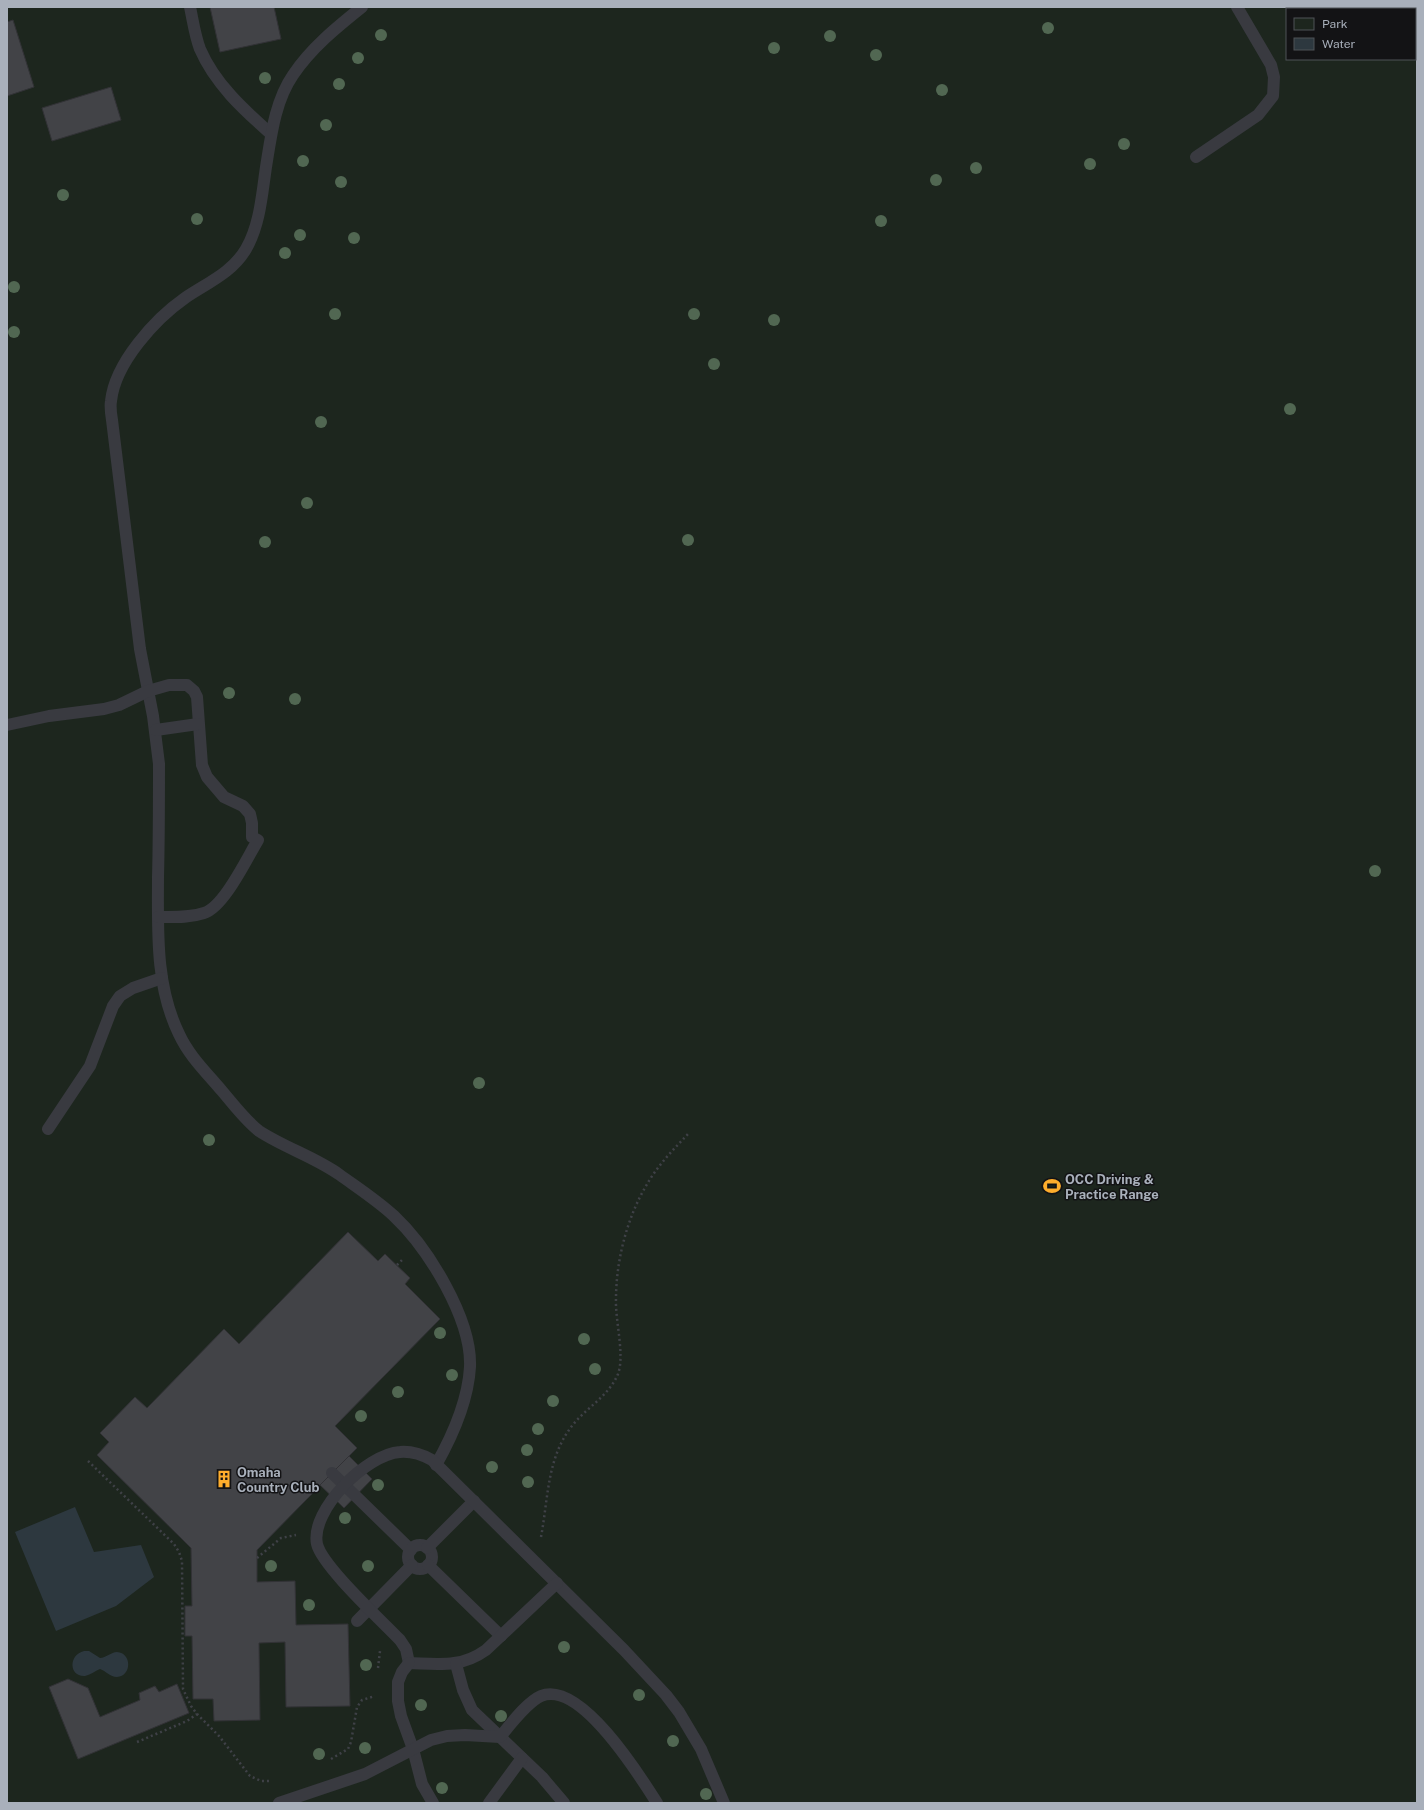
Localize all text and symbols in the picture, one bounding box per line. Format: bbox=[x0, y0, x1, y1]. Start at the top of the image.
legend bbox=[1286, 8, 1416, 60]
text: Park bbox=[1322, 17, 1348, 31]
text: Water bbox=[1322, 37, 1356, 51]
place label: OCC Driving & Practice Range bbox=[1065, 1172, 1159, 1202]
sports icon: OCC Driving & Practice Range bbox=[1042, 1176, 1062, 1196]
place label: Omaha Country Club bbox=[237, 1465, 319, 1495]
building icon: Omaha Country Club bbox=[214, 1469, 234, 1489]

